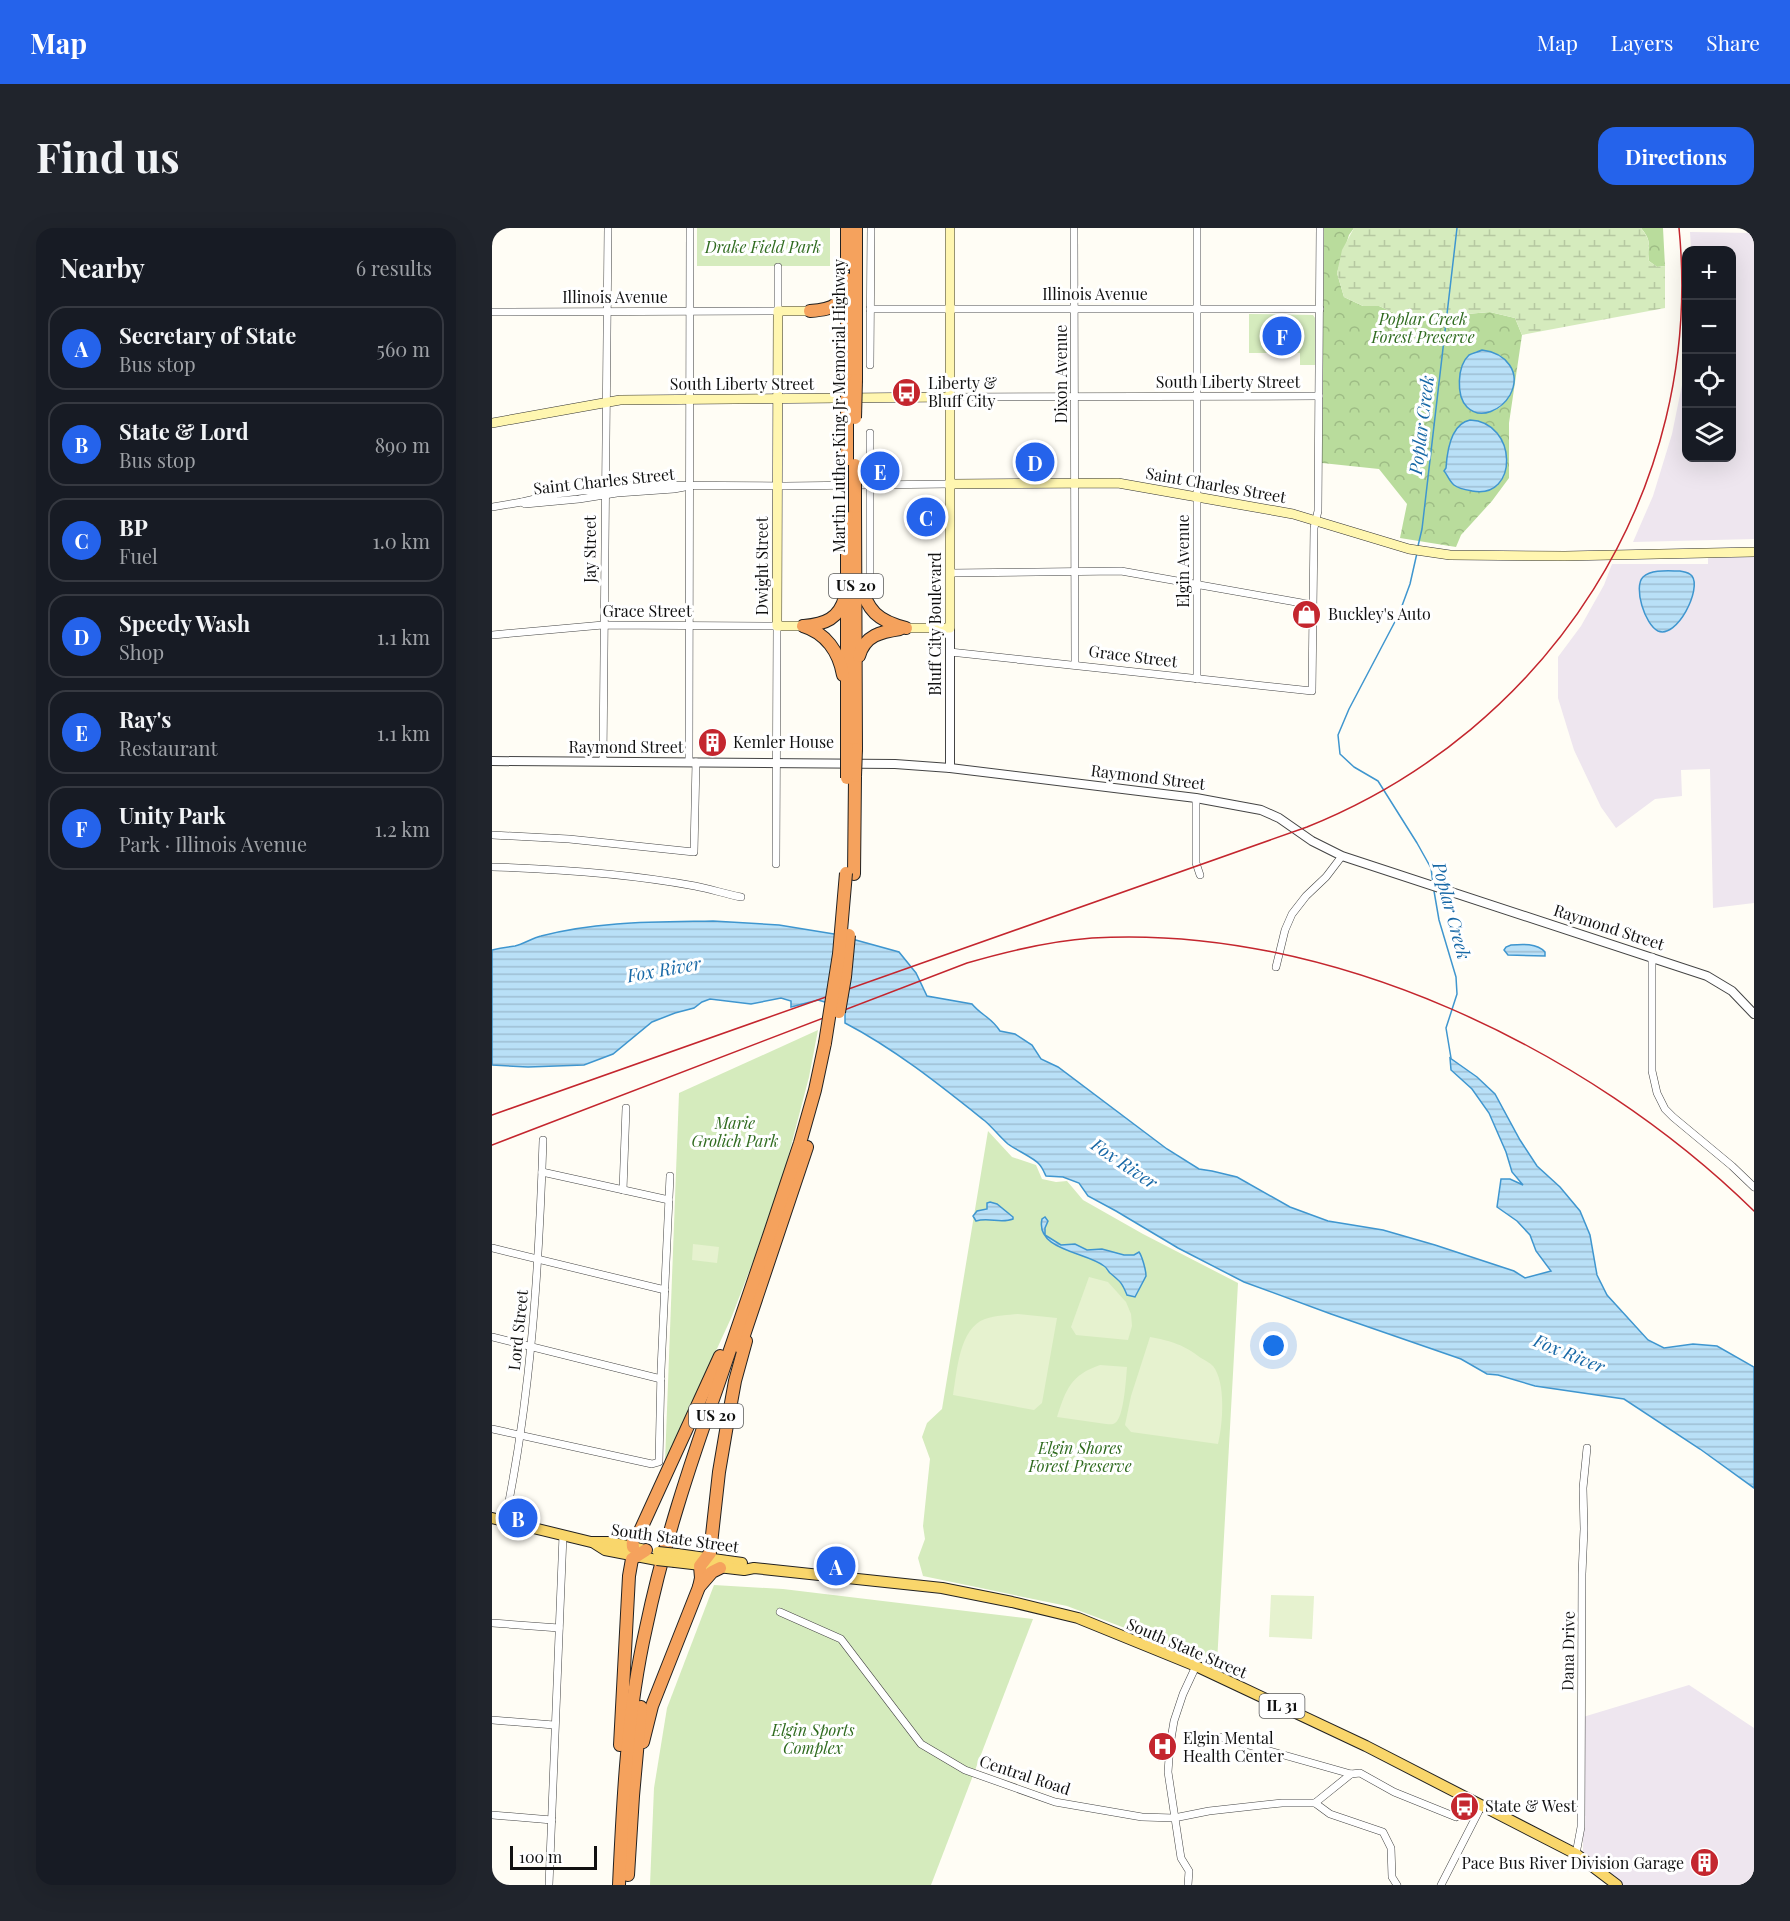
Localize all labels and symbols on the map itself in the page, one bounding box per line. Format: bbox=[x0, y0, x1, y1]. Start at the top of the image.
park label: Drake Field Park bbox=[704, 236, 821, 257]
street label: Martin Luther King Jr Memorial Highway bbox=[828, 259, 849, 553]
street label: Illinois Avenue bbox=[1042, 283, 1148, 304]
street label: Illinois Avenue bbox=[562, 286, 668, 307]
park label: Poplar Creek Forest Preserve bbox=[1370, 308, 1475, 347]
pin: F bbox=[1262, 314, 1302, 358]
street label: Dixon Avenue bbox=[1050, 325, 1071, 423]
street label: South Liberty Street bbox=[1156, 371, 1301, 392]
place label: Liberty & Bluff City bbox=[928, 372, 998, 411]
street label: South Liberty Street bbox=[670, 373, 815, 394]
water label: Poplar Creek bbox=[1403, 374, 1439, 477]
bus stop icon: Liberty & Bluff City bbox=[891, 376, 923, 408]
pin: D bbox=[1016, 440, 1054, 484]
pin: E bbox=[860, 448, 900, 494]
street label: Saint Charles Street bbox=[1144, 462, 1288, 507]
street label: Saint Charles Street bbox=[532, 463, 676, 498]
pin: C bbox=[906, 494, 946, 540]
street label: Elgin Avenue bbox=[1172, 514, 1193, 608]
street label: Jay Street bbox=[579, 515, 600, 584]
street label: Dwight Street bbox=[751, 516, 772, 615]
street label: Bluff City Boulevard bbox=[924, 552, 945, 696]
road number: US 20 bbox=[829, 574, 883, 598]
shop icon: Buckley's Auto bbox=[1291, 598, 1323, 630]
street label: Grace Street bbox=[602, 600, 692, 621]
place label: Buckley's Auto bbox=[1328, 603, 1431, 624]
street label: Grace Street bbox=[1088, 640, 1179, 671]
building icon: Kemler House bbox=[696, 726, 728, 758]
place label: Kemler House bbox=[733, 731, 834, 752]
street label: Raymond Street bbox=[568, 736, 684, 757]
street label: Raymond Street bbox=[1090, 759, 1207, 794]
water label: Poplar Creek bbox=[1427, 858, 1476, 962]
street label: Raymond Street bbox=[1551, 899, 1667, 954]
water label: Fox River bbox=[624, 950, 704, 987]
park label: Marie Grolich Park bbox=[691, 1112, 779, 1151]
water label: Fox River bbox=[1086, 1132, 1163, 1195]
street label: Lord Street bbox=[503, 1288, 532, 1371]
water label: Fox River bbox=[1529, 1328, 1610, 1379]
your location bbox=[1259, 1331, 1288, 1360]
road number: US 20 bbox=[689, 1404, 743, 1428]
park label: Elgin Shores Forest Preserve bbox=[1027, 1437, 1132, 1476]
pin: B bbox=[498, 1496, 538, 1540]
street label: South State Street bbox=[610, 1518, 741, 1557]
pin: A bbox=[816, 1544, 856, 1588]
street label: Dana Drive bbox=[1556, 1611, 1579, 1691]
street label: South State Street bbox=[1124, 1613, 1251, 1682]
road number: IL 31 bbox=[1260, 1694, 1304, 1718]
park label: Elgin Sports Complex bbox=[770, 1719, 855, 1758]
place label: Elgin Mental Health Center bbox=[1183, 1727, 1284, 1766]
hospital icon: Elgin Mental Health Center bbox=[1146, 1731, 1178, 1763]
street label: Central Road bbox=[977, 1750, 1073, 1799]
bus stop icon: State & West bbox=[1448, 1790, 1480, 1822]
place label: State & West bbox=[1485, 1795, 1576, 1816]
scale bar bbox=[510, 1843, 597, 1870]
building icon: Pace Bus River Division Garage bbox=[1689, 1847, 1721, 1879]
place label: Pace Bus River Division Garage bbox=[1461, 1852, 1684, 1873]

